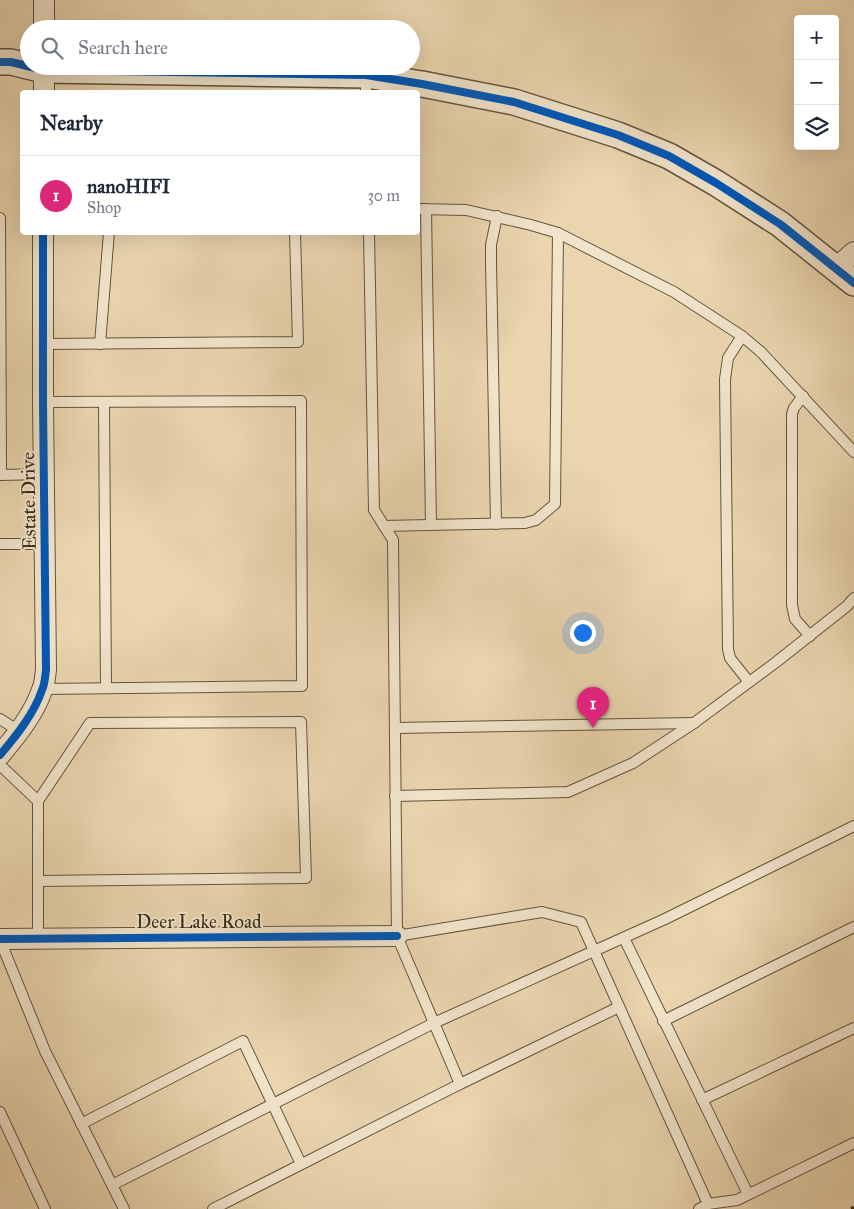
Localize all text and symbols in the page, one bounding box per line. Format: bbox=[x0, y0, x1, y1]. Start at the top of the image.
map controls bbox=[794, 15, 839, 150]
button: + bbox=[794, 15, 839, 60]
search box bbox=[20, 20, 420, 75]
icon: search bbox=[38, 34, 66, 62]
text: Search here bbox=[78, 36, 168, 59]
button: − bbox=[794, 60, 839, 105]
button: layers bbox=[794, 105, 839, 150]
text: Nearby bbox=[40, 110, 103, 136]
text: nanoHIFI bbox=[87, 175, 170, 198]
text: 1 bbox=[53, 186, 59, 205]
text: 30 m bbox=[367, 186, 400, 205]
text: Shop bbox=[87, 198, 121, 217]
street label: Estate Drive bbox=[16, 452, 41, 550]
your location bbox=[570, 620, 596, 646]
pin: 1 bbox=[577, 687, 609, 728]
street label: Deer Lake Road bbox=[136, 910, 262, 933]

